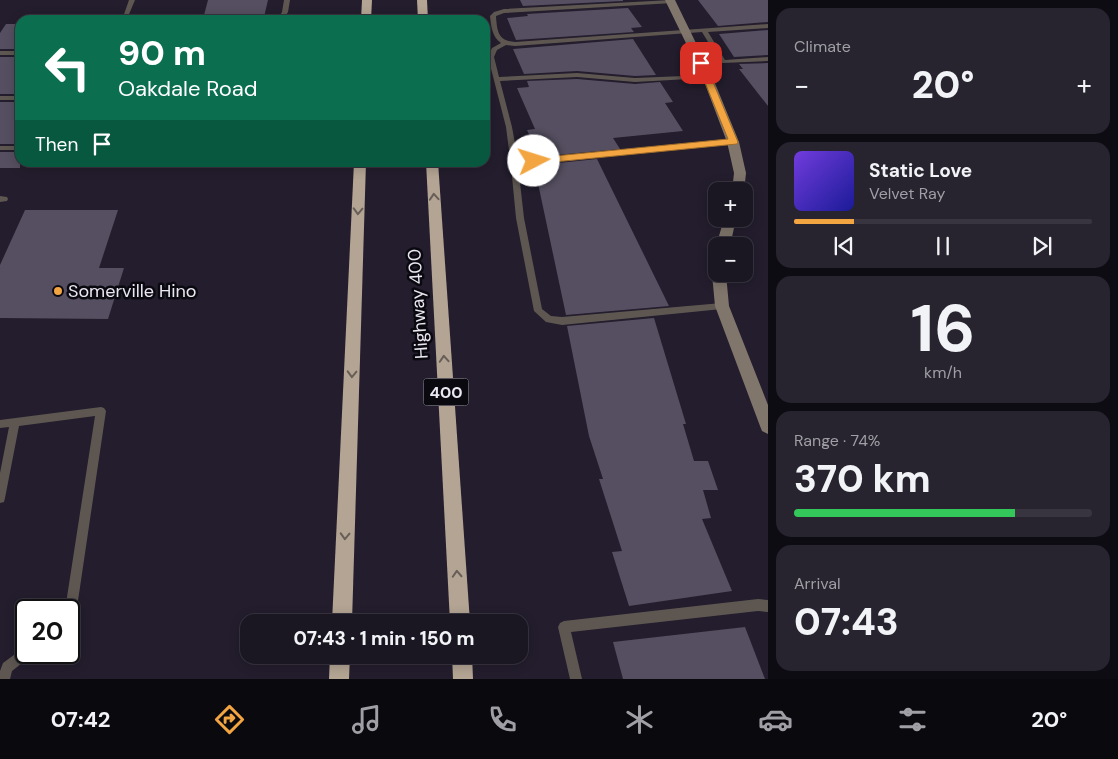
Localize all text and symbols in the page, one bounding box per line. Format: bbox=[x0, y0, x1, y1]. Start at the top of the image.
text: 90 m bbox=[118, 30, 206, 76]
icon: left bbox=[35, 35, 100, 100]
text: Climate bbox=[794, 36, 851, 57]
pin bbox=[680, 42, 722, 84]
icon: arrive bbox=[687, 49, 715, 77]
text: 20° bbox=[912, 60, 974, 110]
text: − bbox=[794, 67, 809, 104]
text: + bbox=[1077, 67, 1092, 104]
text: Oakdale Road bbox=[118, 74, 258, 103]
icon: arrive bbox=[88, 130, 116, 158]
text: Then bbox=[35, 132, 78, 157]
position arrow bbox=[507, 134, 559, 186]
text: Static Love bbox=[869, 158, 972, 183]
map controls bbox=[708, 182, 753, 282]
button: + bbox=[708, 182, 753, 227]
text: Velvet Ray bbox=[869, 183, 945, 204]
one-way arrow bbox=[429, 193, 440, 201]
one-way arrow bbox=[353, 207, 364, 215]
icon: previous bbox=[830, 232, 858, 260]
icon: pause bbox=[929, 232, 957, 260]
icon: next bbox=[1028, 232, 1056, 260]
button: − bbox=[708, 237, 753, 282]
street label: Highway 400 bbox=[402, 248, 434, 360]
place label: Somerville Hino bbox=[68, 279, 196, 303]
marker: Somerville Hino bbox=[52, 285, 64, 297]
text: 16 bbox=[911, 287, 975, 371]
one-way arrow bbox=[439, 355, 450, 363]
text: km/h bbox=[924, 362, 962, 383]
one-way arrow bbox=[347, 370, 357, 378]
road number: 400 bbox=[424, 378, 468, 406]
text: Range · 74% bbox=[794, 430, 880, 451]
text: 370 km bbox=[794, 454, 931, 504]
one-way arrow bbox=[340, 532, 351, 540]
one-way arrow bbox=[451, 570, 462, 578]
text: Arrival bbox=[794, 573, 841, 594]
text: 07:43 bbox=[794, 597, 899, 647]
speed limit sign: 20 bbox=[15, 599, 80, 664]
text: 07:43 · 1 min · 150 m bbox=[294, 626, 474, 651]
icon: directions bbox=[212, 702, 247, 737]
icon: music bbox=[349, 702, 384, 737]
icon: phone bbox=[485, 702, 520, 737]
icon: climate bbox=[622, 702, 657, 737]
icon: car bbox=[758, 702, 793, 737]
icon: filters bbox=[895, 702, 930, 737]
text: 07:42 bbox=[51, 705, 111, 734]
text: 20° bbox=[1031, 705, 1067, 734]

